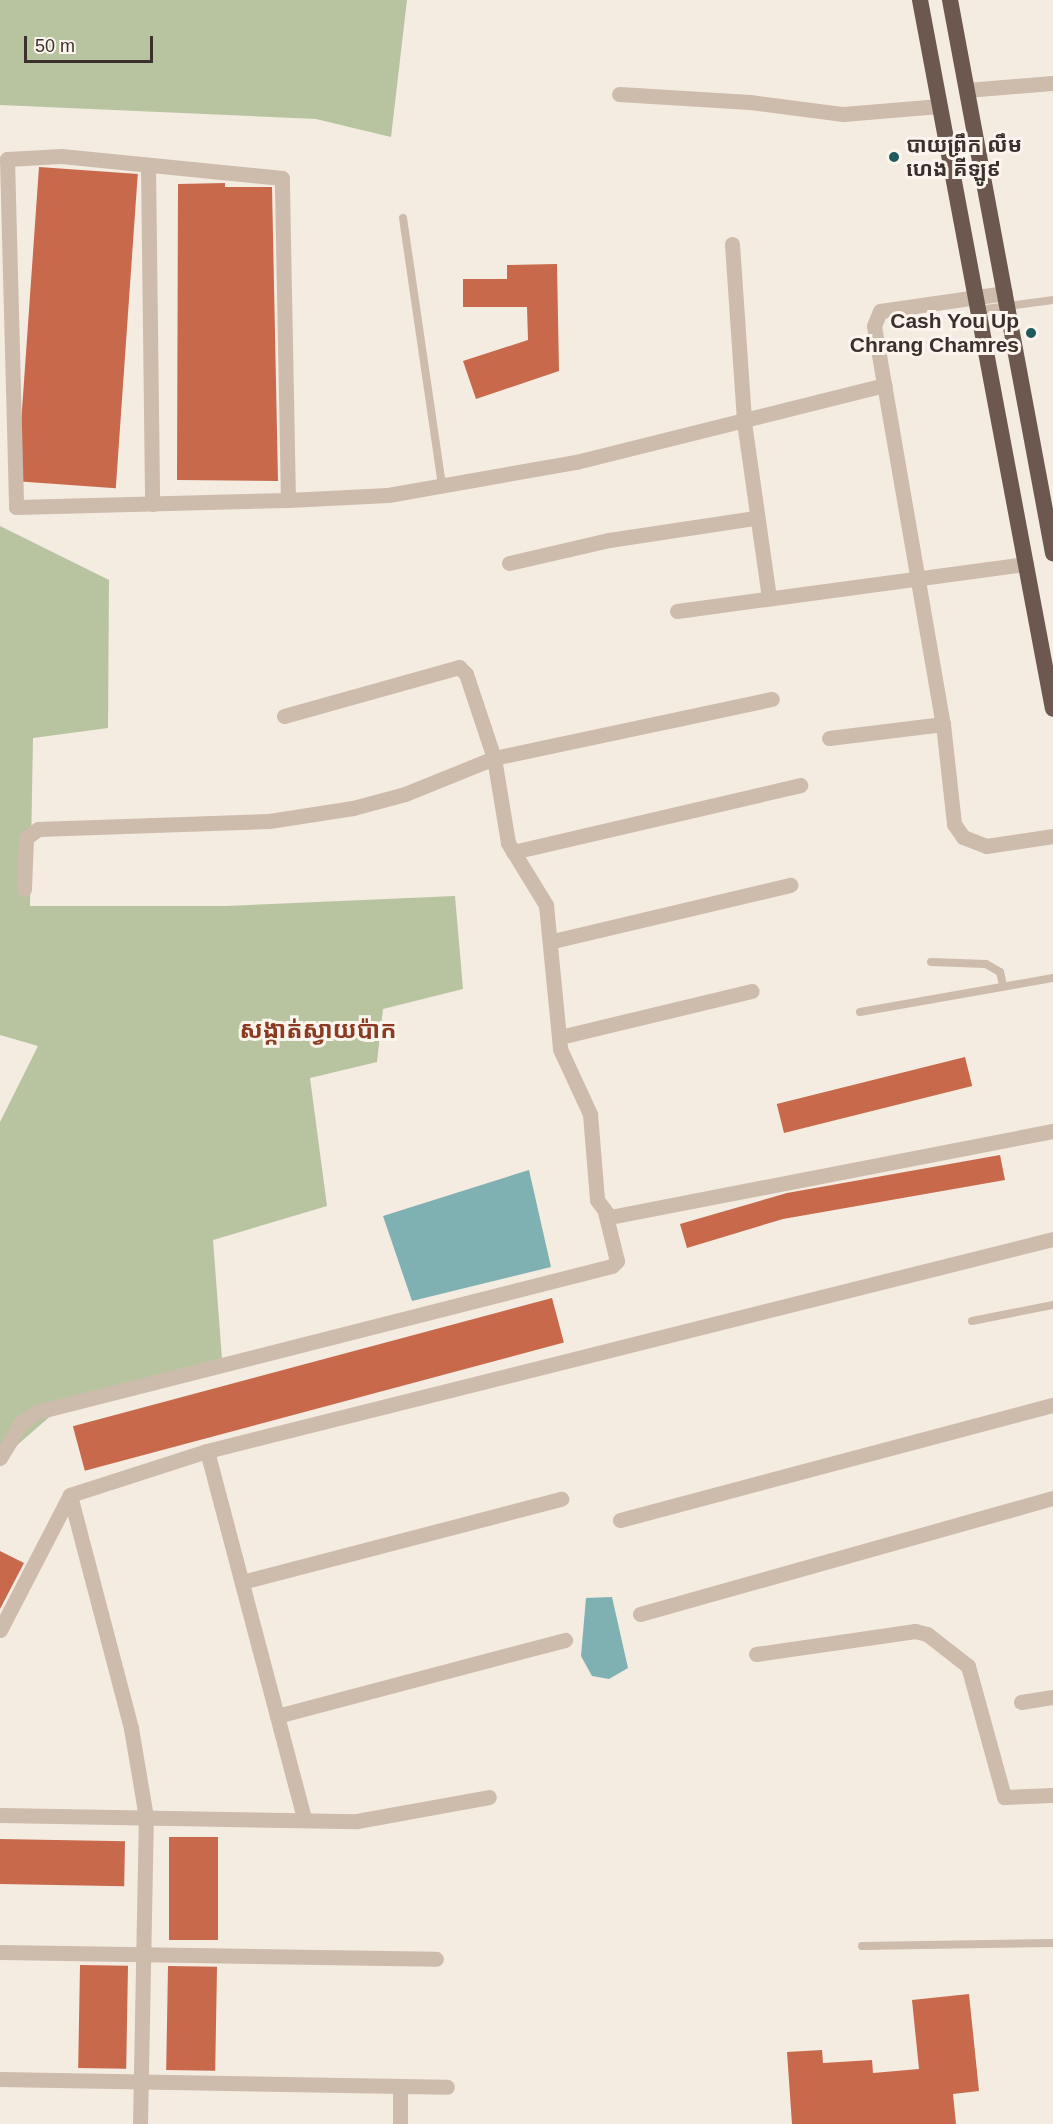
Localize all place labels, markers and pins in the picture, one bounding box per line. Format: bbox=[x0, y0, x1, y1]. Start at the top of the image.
place label: បាយព្រឹក លឹម ហេង គីឡូ៩ bbox=[906, 132, 1022, 182]
marker: បាយព្រឹក លឹម ហេង គីឡូ៩ bbox=[887, 150, 901, 164]
place label: Cash You Up Chrang Chamres bbox=[850, 308, 1019, 358]
marker: Cash You Up Chrang Chamres bbox=[1024, 326, 1038, 340]

